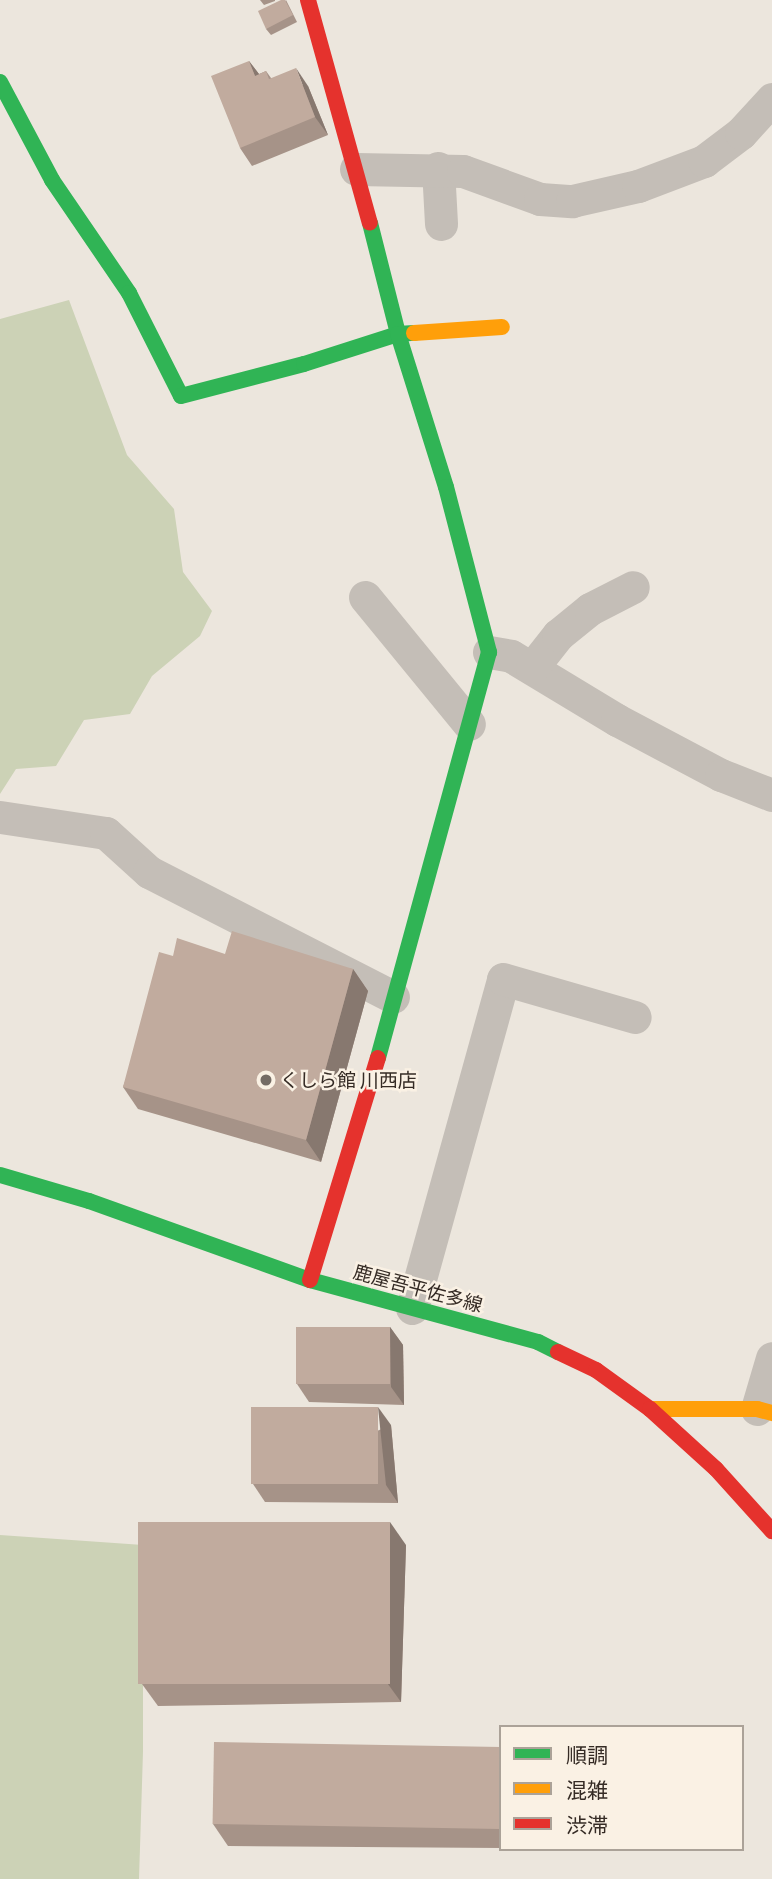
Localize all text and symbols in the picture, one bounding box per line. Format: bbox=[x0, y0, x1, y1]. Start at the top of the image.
place label: くしら館 川西店 bbox=[280, 1069, 417, 1091]
marker: くしら館 川西店 bbox=[258, 1072, 274, 1088]
street label: 鹿屋吾平佐多線 bbox=[351, 1260, 485, 1316]
legend bbox=[499, 1725, 744, 1851]
text: 順調 bbox=[566, 1742, 608, 1767]
text: 混雑 bbox=[566, 1777, 608, 1802]
text: 渋滞 bbox=[566, 1812, 608, 1837]

